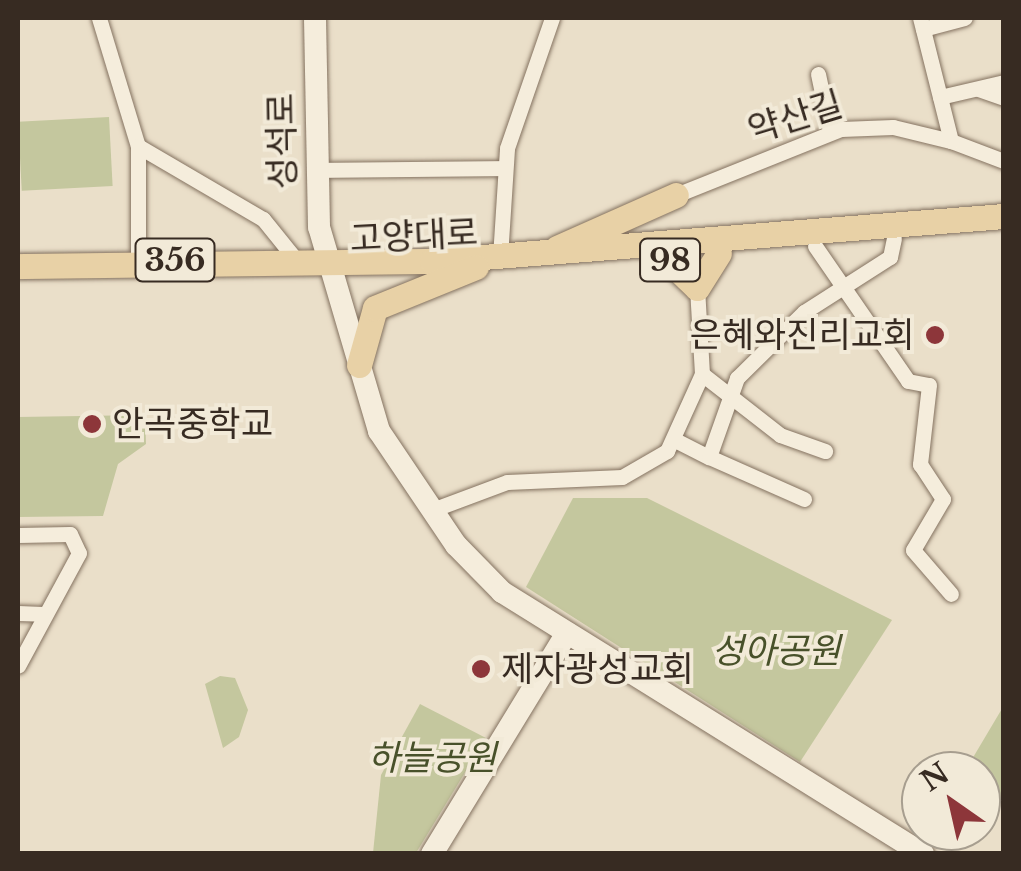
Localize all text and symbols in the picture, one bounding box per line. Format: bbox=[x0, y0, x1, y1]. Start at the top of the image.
street label: 약산길 bbox=[743, 83, 847, 151]
street label: 성석로 bbox=[260, 92, 304, 190]
street label: 고양대로 bbox=[349, 212, 479, 260]
road number: 356 bbox=[132, 233, 218, 287]
road number: 98 bbox=[638, 233, 702, 287]
place label: 은혜와진리교회 bbox=[690, 314, 915, 356]
marker: 은혜와진리교회 bbox=[924, 324, 946, 346]
place label: 안곡중학교 bbox=[112, 403, 273, 445]
marker: 안곡중학교 bbox=[81, 413, 103, 435]
park label: 성아공원 bbox=[712, 630, 840, 672]
place label: 제자광성교회 bbox=[501, 648, 694, 690]
marker: 제자광성교회 bbox=[470, 658, 492, 680]
park label: 하늘공원 bbox=[368, 737, 496, 779]
north arrow bbox=[901, 751, 1001, 851]
text: N bbox=[914, 756, 956, 799]

